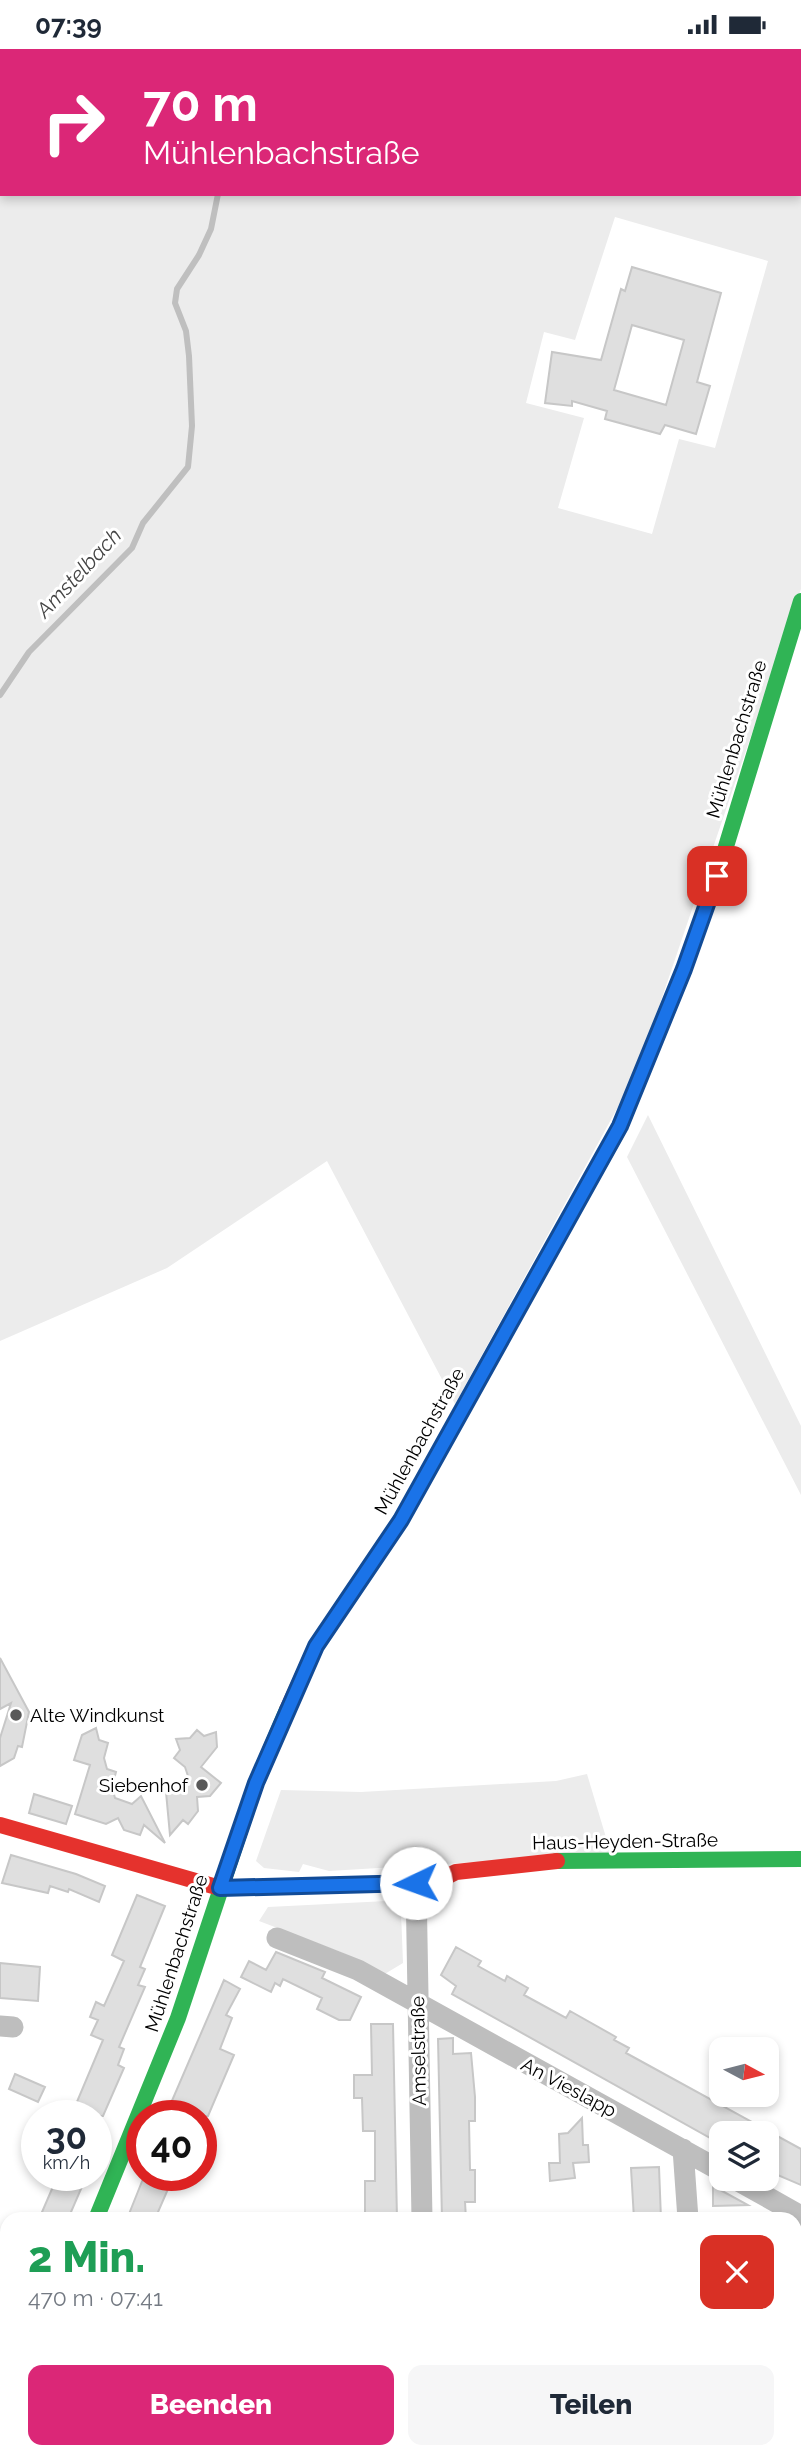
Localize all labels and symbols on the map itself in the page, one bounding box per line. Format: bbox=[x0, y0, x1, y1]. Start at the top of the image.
water label: Amstelbach bbox=[30, 523, 126, 623]
street label: Mühlenbachstraße bbox=[701, 657, 771, 821]
pin bbox=[687, 846, 747, 906]
street label: Mühlenbachstraße bbox=[370, 1364, 468, 1518]
place label: Alte Windkunst bbox=[30, 1704, 165, 1726]
marker: Alte Windkunst bbox=[8, 1707, 24, 1723]
place label: Siebenhof bbox=[99, 1774, 189, 1796]
marker: Siebenhof bbox=[194, 1777, 210, 1793]
street label: Haus-Heyden-Straße bbox=[532, 1828, 718, 1854]
position arrow bbox=[379, 1846, 453, 1920]
street label: Mühlenbachstraße bbox=[140, 1872, 212, 2034]
street label: Amselstraße bbox=[406, 1996, 430, 2106]
north arrow bbox=[709, 2037, 779, 2107]
street label: An Vieslapp bbox=[518, 2053, 620, 2121]
speed limit sign: 40 bbox=[126, 2100, 217, 2191]

